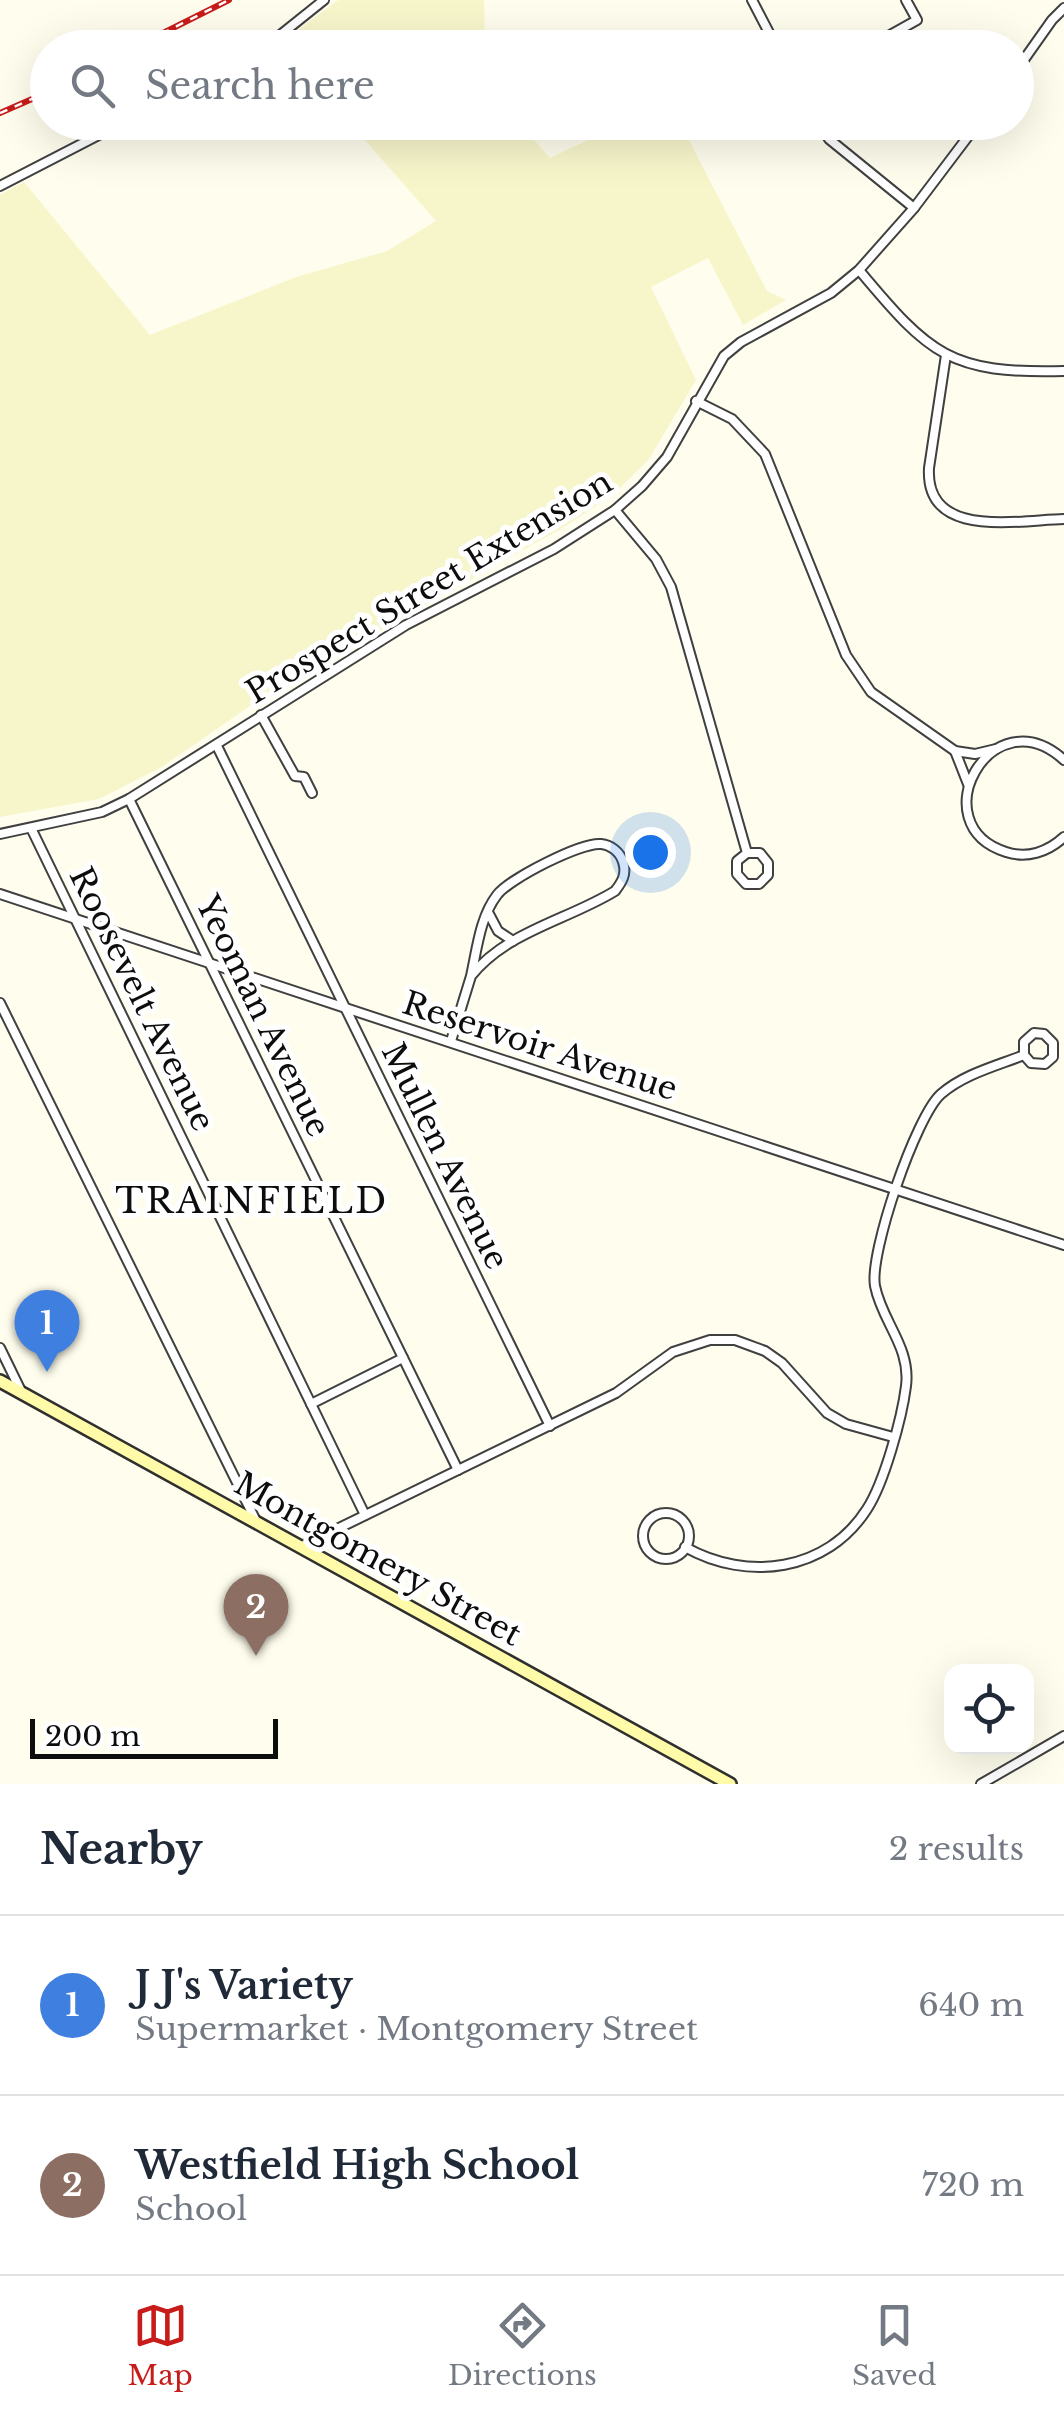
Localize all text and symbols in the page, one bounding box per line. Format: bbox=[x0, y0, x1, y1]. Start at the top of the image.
search box bbox=[30, 30, 1034, 140]
icon: search bbox=[65, 58, 120, 113]
text: Search here bbox=[145, 62, 375, 109]
street label: Prospect Street Extension bbox=[239, 462, 619, 712]
your location bbox=[625, 827, 676, 878]
street label: Roosevelt Avenue bbox=[61, 861, 223, 1137]
street label: Yeoman Avenue bbox=[187, 888, 339, 1143]
street label: Reservoir Avenue bbox=[398, 983, 682, 1109]
street label: Mullen Avenue bbox=[373, 1036, 517, 1276]
district label: TRAINFIELD bbox=[115, 1179, 389, 1222]
pin: 1 bbox=[15, 1290, 80, 1372]
street label: Montgomery Street bbox=[228, 1463, 528, 1655]
pin: 2 bbox=[224, 1574, 288, 1656]
map controls bbox=[944, 1664, 1034, 1754]
button: locate bbox=[944, 1664, 1034, 1754]
scale bar bbox=[30, 1714, 278, 1758]
text: 200 m bbox=[45, 1719, 140, 1754]
text: Nearby bbox=[40, 1823, 203, 1875]
text: 2 results bbox=[889, 1829, 1024, 1869]
text: J J's Variety bbox=[135, 1962, 353, 2009]
text: 1 bbox=[66, 1985, 79, 2025]
text: 640 m bbox=[918, 1985, 1024, 2025]
text: Supermarket · Montgomery Street bbox=[135, 2009, 698, 2049]
text: Westfield High School bbox=[135, 2142, 579, 2189]
text: 2 bbox=[62, 2165, 83, 2205]
text: 720 m bbox=[922, 2165, 1024, 2205]
text: School bbox=[135, 2189, 247, 2229]
tab: Map bbox=[128, 2298, 193, 2393]
tab: Directions bbox=[448, 2298, 597, 2393]
tab: Saved bbox=[852, 2298, 936, 2393]

